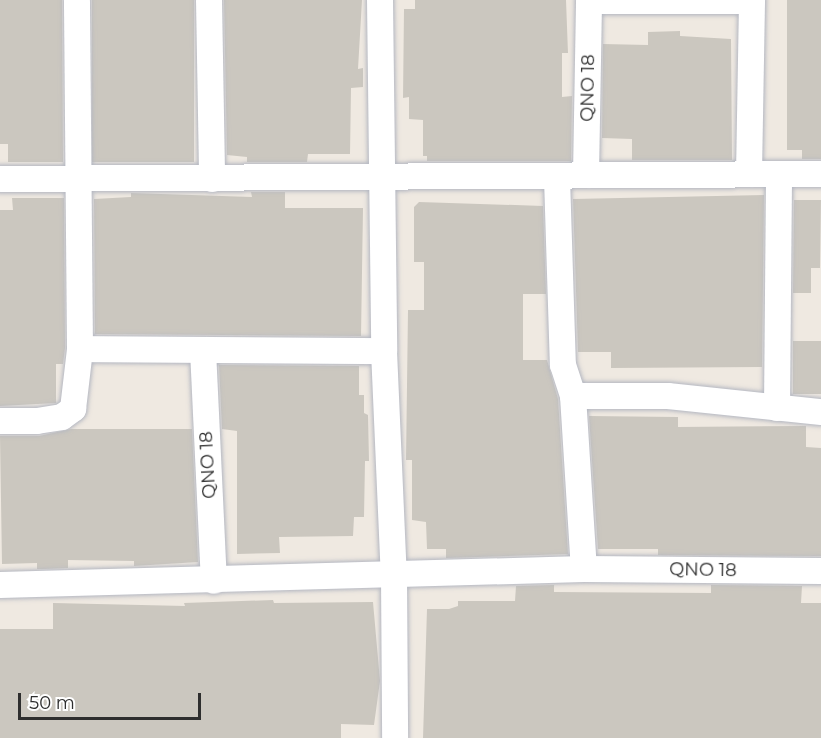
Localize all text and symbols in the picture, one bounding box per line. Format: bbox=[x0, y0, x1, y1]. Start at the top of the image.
street label: QNO 18 bbox=[577, 54, 599, 122]
street label: QNO 18 bbox=[195, 431, 221, 499]
street label: QNO 18 bbox=[669, 559, 737, 581]
scale bar bbox=[21, 681, 204, 719]
text: 50 m bbox=[29, 692, 75, 714]

